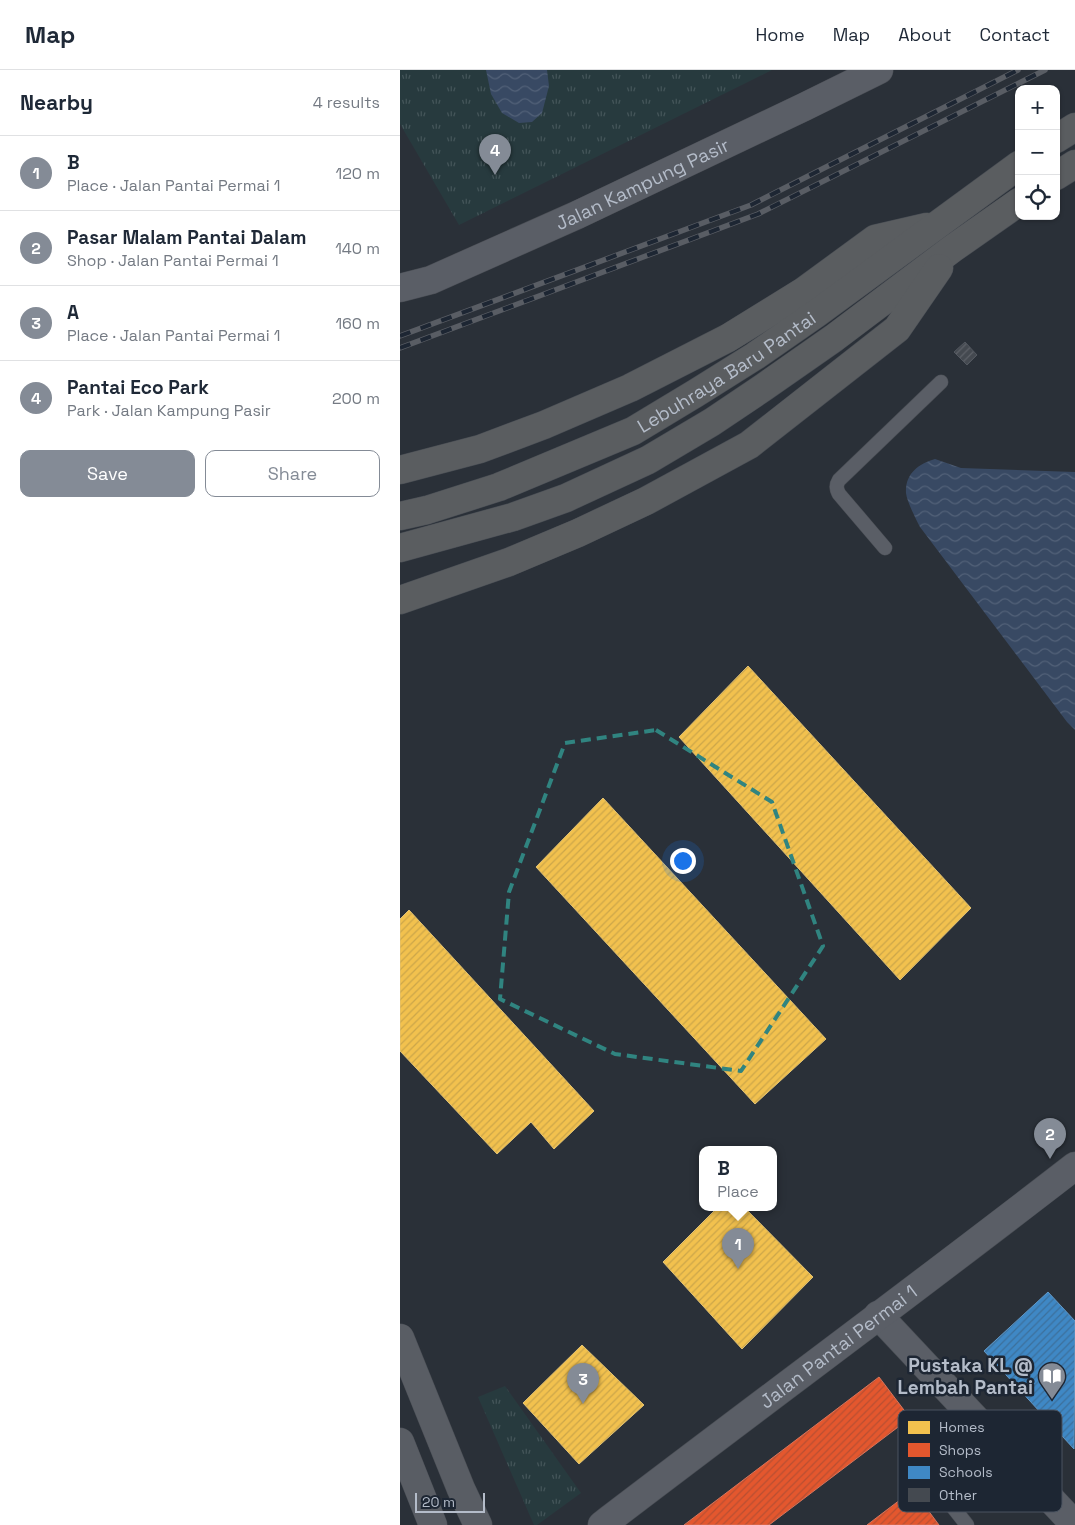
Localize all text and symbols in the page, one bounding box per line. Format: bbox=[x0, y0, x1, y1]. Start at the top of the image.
text: Map bbox=[25, 19, 75, 50]
text: Home bbox=[756, 23, 805, 46]
text: Map bbox=[833, 23, 870, 46]
text: About bbox=[898, 23, 952, 46]
text: Contact bbox=[980, 23, 1050, 46]
map controls bbox=[1015, 85, 1060, 220]
button: + bbox=[1015, 85, 1060, 130]
text: Nearby bbox=[20, 89, 93, 116]
text: 4 results bbox=[313, 92, 380, 113]
button: − bbox=[1015, 130, 1060, 175]
street label: Jalan Kampung Pasir bbox=[552, 132, 733, 236]
pin: 4 bbox=[479, 134, 511, 175]
text: B bbox=[67, 150, 80, 175]
text: 1 bbox=[32, 163, 40, 184]
text: 120 m bbox=[336, 163, 380, 184]
text: Place · Jalan Pantai Permai 1 bbox=[67, 175, 280, 196]
button: locate bbox=[1015, 175, 1060, 220]
text: Pasar Malam Pantai Dalam bbox=[67, 225, 306, 250]
text: 2 bbox=[31, 238, 41, 259]
text: 140 m bbox=[335, 238, 380, 259]
text: Shop · Jalan Pantai Permai 1 bbox=[67, 250, 279, 271]
text: A bbox=[67, 300, 79, 325]
street label: Lebuhraya Baru Pantai bbox=[633, 306, 821, 439]
text: 3 bbox=[31, 313, 41, 334]
text: 160 m bbox=[335, 313, 380, 334]
text: Place · Jalan Pantai Permai 1 bbox=[67, 325, 280, 346]
text: Pantai Eco Park bbox=[67, 375, 209, 400]
text: 4 bbox=[31, 388, 41, 409]
text: 200 m bbox=[332, 388, 380, 409]
text: Park · Jalan Kampung Pasir bbox=[67, 400, 271, 421]
button: Save bbox=[20, 450, 195, 497]
button: Share bbox=[205, 450, 380, 497]
your location bbox=[670, 848, 696, 874]
pin: 2 bbox=[1034, 1118, 1066, 1159]
popup bbox=[699, 1146, 777, 1211]
text: B bbox=[717, 1156, 730, 1181]
text: Place bbox=[717, 1181, 759, 1202]
pin: 1 bbox=[722, 1228, 754, 1269]
street label: Jalan Pantai Permai 1 bbox=[755, 1279, 922, 1414]
place label: Pustaka KL @ Lembah Pantai bbox=[897, 1353, 1033, 1400]
library icon: Pustaka KL @ Lembah Pantai bbox=[1037, 1361, 1067, 1400]
pin: 3 bbox=[567, 1363, 599, 1404]
legend bbox=[898, 1410, 1062, 1512]
text: Homes bbox=[939, 1418, 985, 1436]
text: Shops bbox=[939, 1441, 981, 1459]
text: Schools bbox=[939, 1463, 993, 1481]
text: Other bbox=[939, 1486, 977, 1504]
scale bar bbox=[415, 1490, 485, 1513]
text: 20 m bbox=[422, 1493, 455, 1511]

